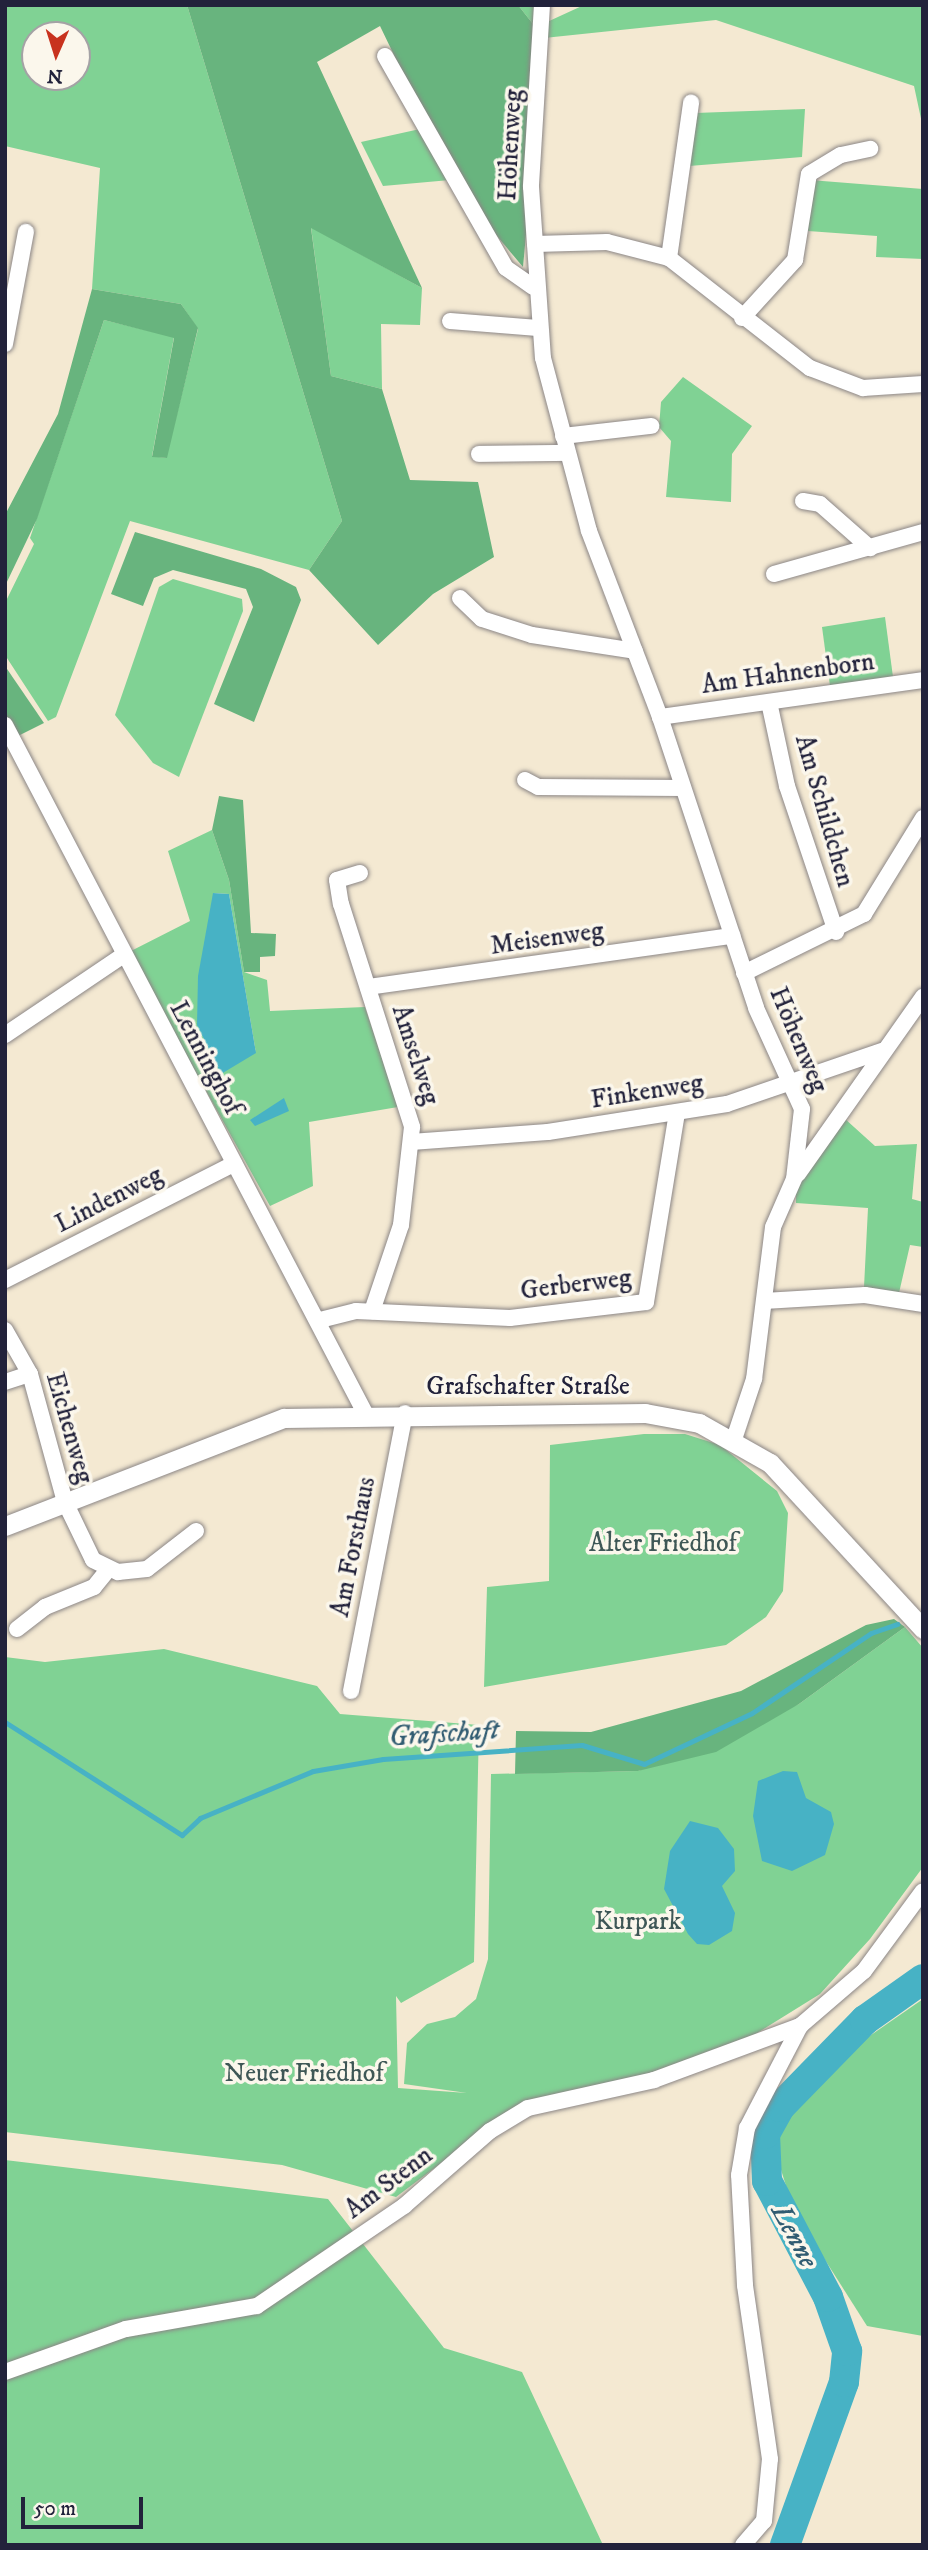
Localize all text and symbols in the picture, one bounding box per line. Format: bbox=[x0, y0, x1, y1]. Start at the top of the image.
north arrow bbox=[21, 21, 91, 91]
text: N bbox=[47, 64, 63, 87]
street label: Höhenweg bbox=[492, 88, 530, 202]
street label: Am Hahnenborn bbox=[700, 646, 876, 702]
street label: Am Schildchen bbox=[787, 731, 861, 891]
street label: Meisenweg bbox=[488, 916, 606, 962]
street label: Höhenweg bbox=[762, 982, 834, 1098]
street label: Lenninghof bbox=[162, 996, 248, 1120]
street label: Amselweg bbox=[384, 1001, 446, 1109]
street label: Finkenweg bbox=[589, 1068, 705, 1116]
street label: Lindenweg bbox=[50, 1160, 168, 1240]
street label: Gerberweg bbox=[519, 1263, 633, 1307]
street label: Eichenweg bbox=[38, 1369, 100, 1487]
street label: Grafschafter Straße bbox=[426, 1371, 630, 1403]
street label: Am Forsthaus bbox=[325, 1474, 383, 1620]
park label: Alter Friedhof bbox=[589, 1528, 737, 1560]
water label: Grafschaft bbox=[388, 1713, 500, 1755]
park label: Kurpark bbox=[595, 1906, 681, 1938]
park label: Neuer Friedhof bbox=[224, 2058, 384, 2090]
street label: Am Stenn bbox=[339, 2140, 439, 2226]
water label: Lenne bbox=[763, 2198, 825, 2274]
scale bar bbox=[24, 2484, 147, 2528]
text: 50 m bbox=[34, 2496, 76, 2522]

